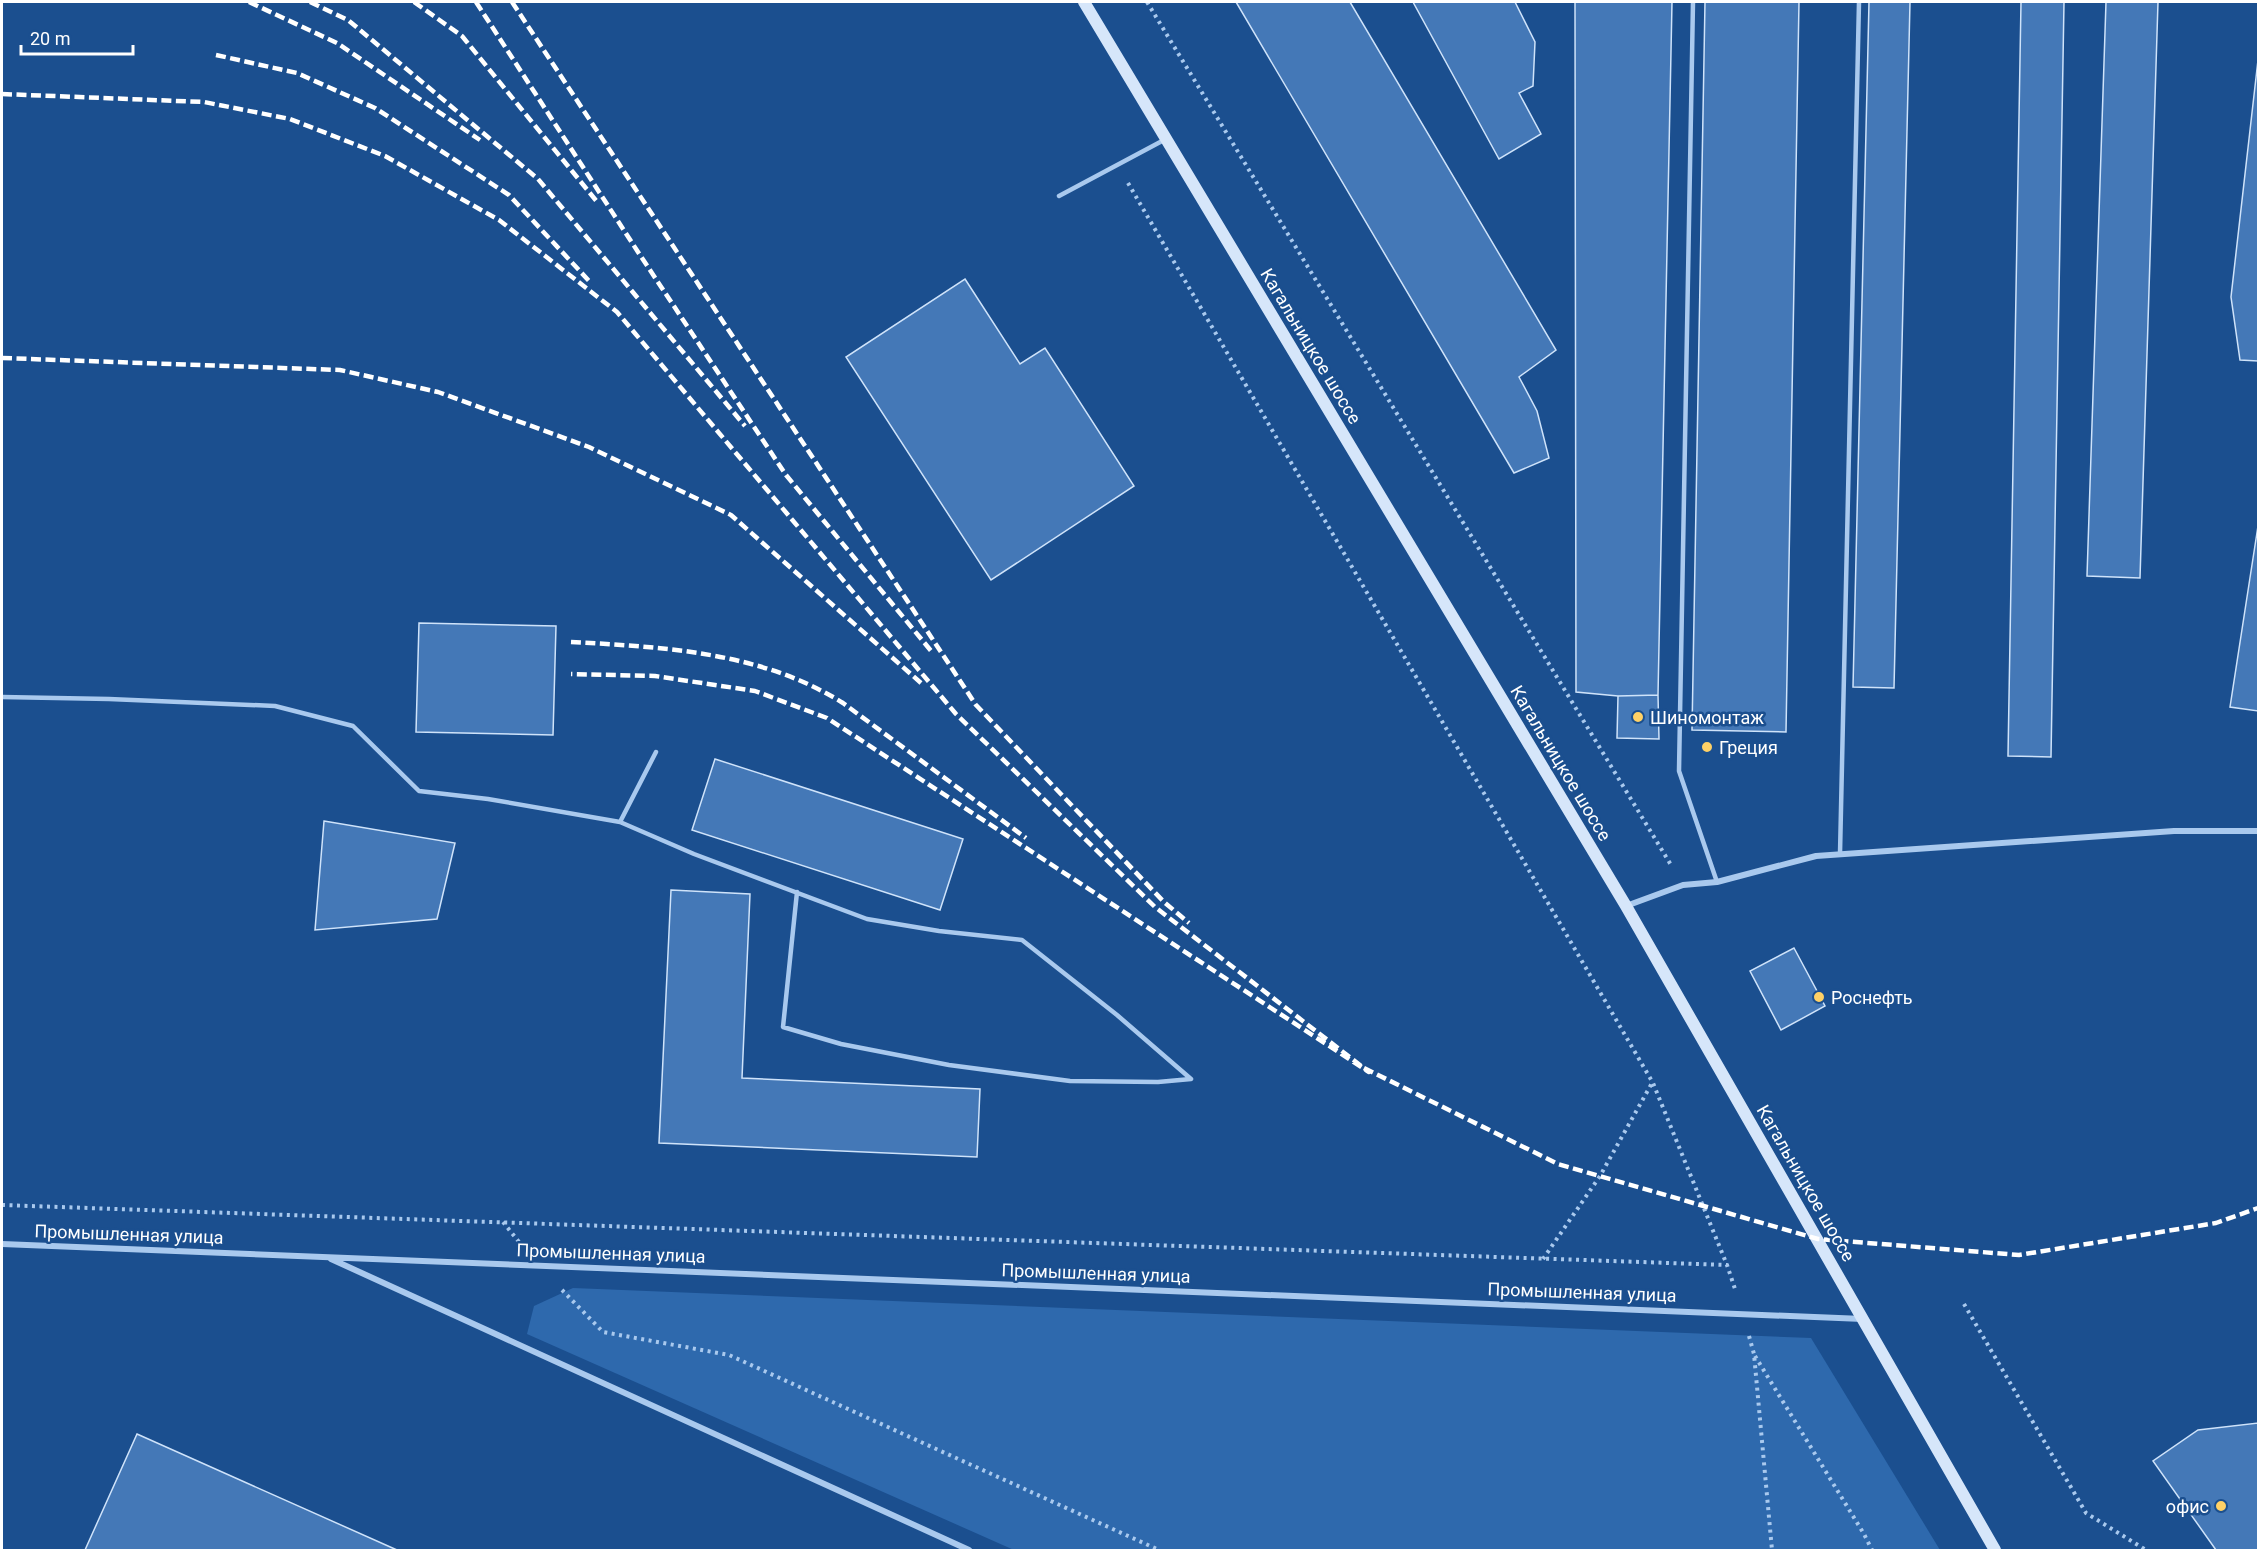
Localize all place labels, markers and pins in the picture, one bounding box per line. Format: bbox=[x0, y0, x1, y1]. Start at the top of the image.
place label: Шиномонтаж bbox=[1650, 707, 1764, 728]
marker: Шиномонтаж bbox=[1631, 710, 1645, 724]
place label: Греция bbox=[1719, 737, 1778, 758]
marker: Греция bbox=[1700, 740, 1714, 754]
place label: Роснефть bbox=[1831, 987, 1913, 1008]
marker: Роснефть bbox=[1812, 990, 1826, 1004]
place label: офис bbox=[2166, 1496, 2209, 1517]
marker: офис bbox=[2214, 1499, 2228, 1513]

